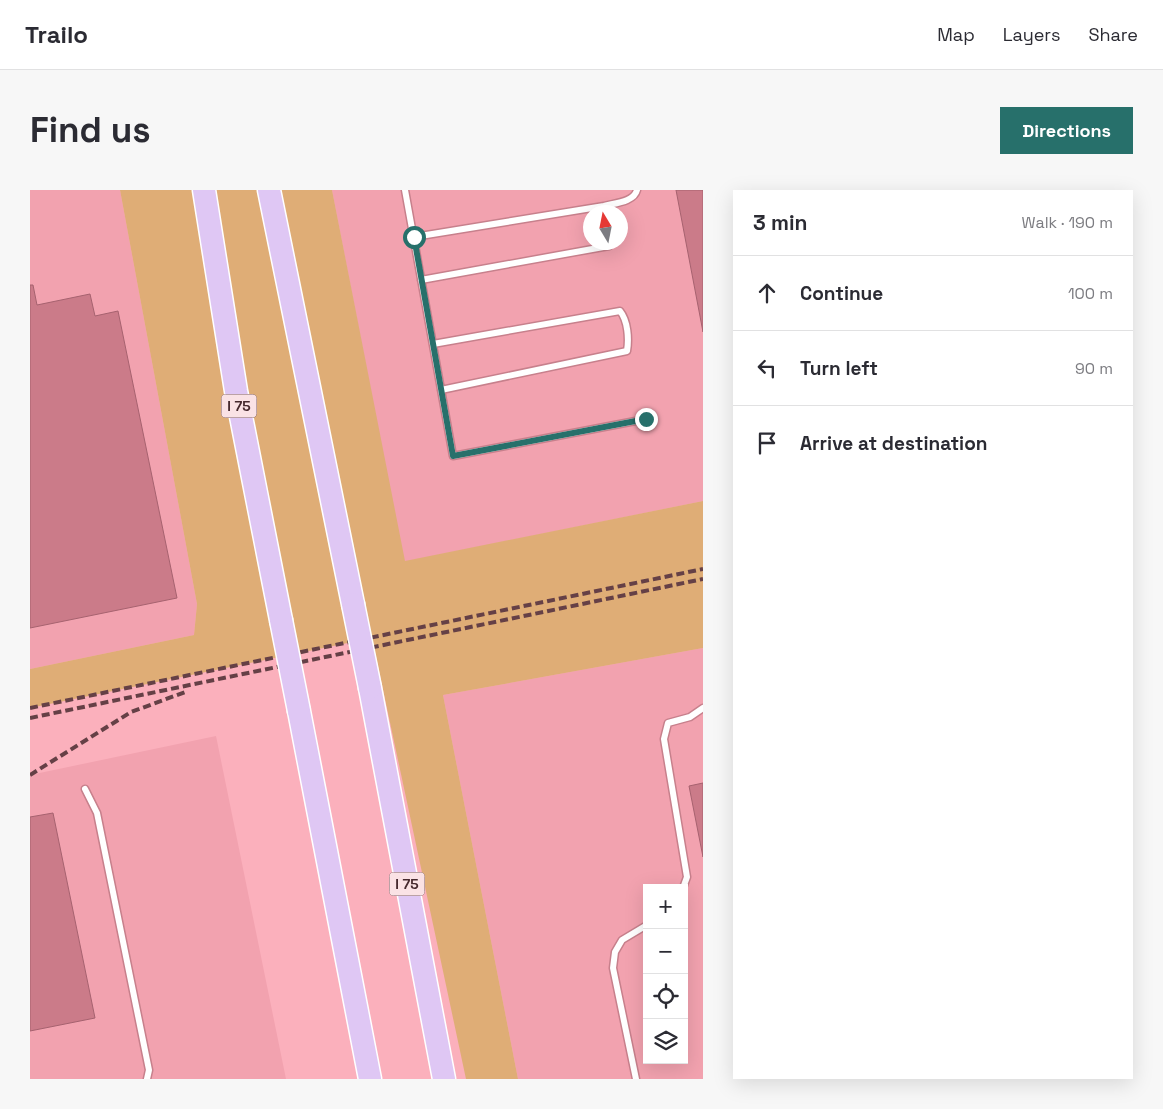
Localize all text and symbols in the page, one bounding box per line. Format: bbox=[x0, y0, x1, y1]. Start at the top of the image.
text: Trailo bbox=[25, 19, 88, 50]
text: Map bbox=[937, 23, 975, 46]
text: Layers bbox=[1003, 23, 1060, 46]
text: Share bbox=[1088, 23, 1138, 46]
button: Directions bbox=[1000, 107, 1133, 154]
text: Find us bbox=[30, 108, 151, 152]
north arrow bbox=[583, 205, 628, 250]
text: 3 min bbox=[753, 209, 808, 236]
text: Walk · 190 m bbox=[1022, 212, 1113, 233]
route start bbox=[403, 226, 426, 249]
icon: ahead bbox=[753, 279, 781, 307]
text: Continue bbox=[800, 281, 883, 306]
text: 100 m bbox=[1068, 283, 1113, 304]
icon: left bbox=[753, 354, 781, 382]
text: Turn left bbox=[800, 356, 878, 381]
text: 90 m bbox=[1075, 358, 1113, 379]
road number: I 75 bbox=[222, 395, 256, 418]
route end bbox=[635, 408, 658, 431]
icon: arrive bbox=[753, 429, 781, 457]
text: Arrive at destination bbox=[800, 431, 988, 456]
road number: I 75 bbox=[390, 872, 424, 896]
map controls bbox=[643, 884, 688, 1064]
button: + bbox=[643, 884, 688, 929]
button: − bbox=[643, 929, 688, 974]
button: locate bbox=[643, 974, 688, 1019]
button: layers bbox=[643, 1019, 688, 1064]

